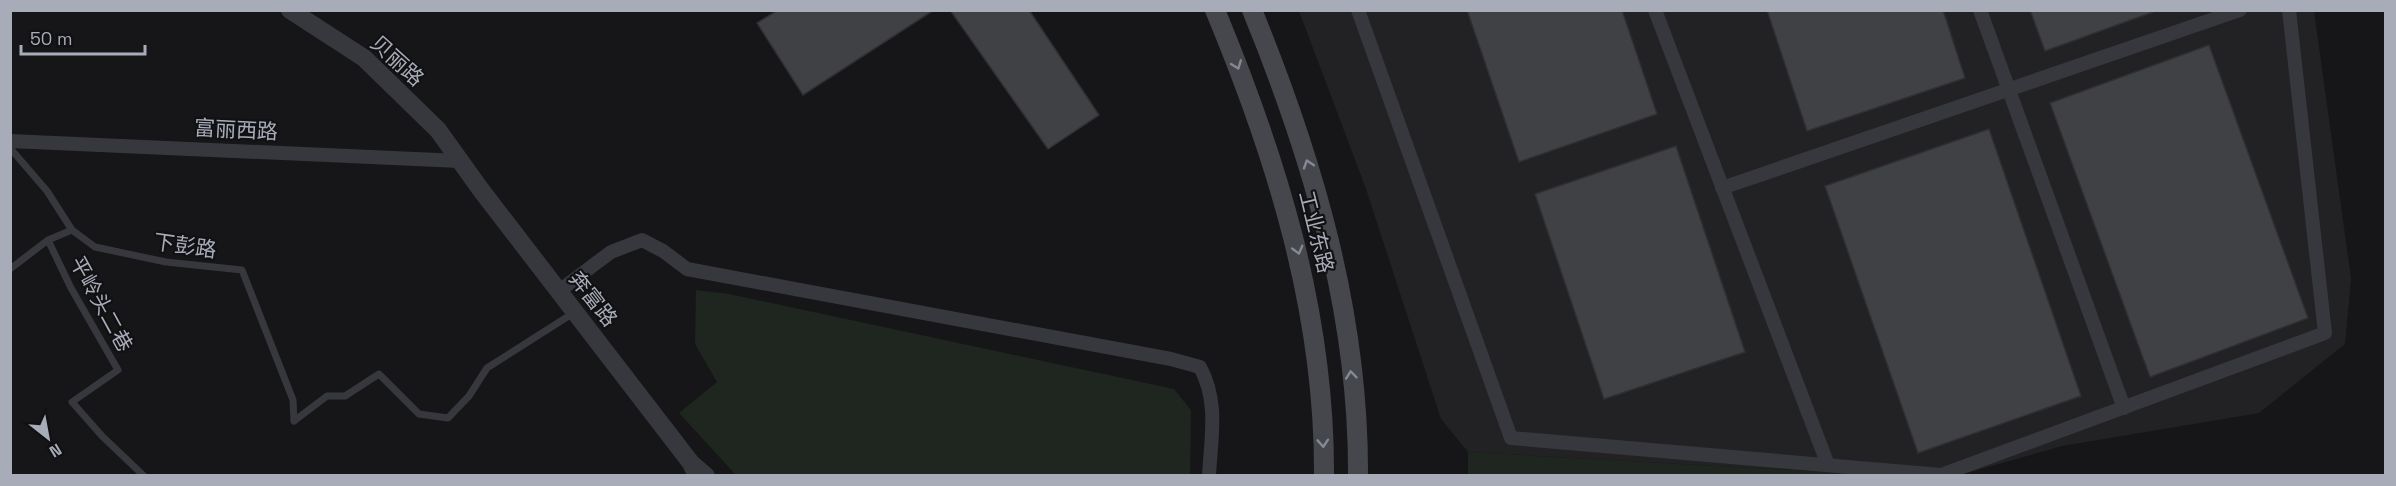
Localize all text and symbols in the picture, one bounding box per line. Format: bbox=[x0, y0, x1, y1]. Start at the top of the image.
scale bar bbox=[21, 18, 146, 56]
text: 50 m bbox=[30, 27, 72, 50]
street label: 贝丽路 bbox=[365, 30, 430, 92]
one-way arrow bbox=[1230, 59, 1243, 69]
street label: 富丽西路 bbox=[193, 114, 279, 145]
one-way arrow bbox=[1303, 159, 1315, 170]
street label: 工业东路 bbox=[1293, 188, 1340, 276]
street label: 下彭路 bbox=[152, 228, 218, 263]
one-way arrow bbox=[1290, 245, 1303, 255]
street label: 平岭头二巷 bbox=[64, 251, 139, 356]
street label: 奔富路 bbox=[563, 266, 623, 332]
one-way arrow bbox=[1345, 371, 1358, 380]
north arrow bbox=[18, 408, 78, 468]
one-way arrow bbox=[1316, 438, 1329, 448]
text: N bbox=[45, 439, 65, 462]

